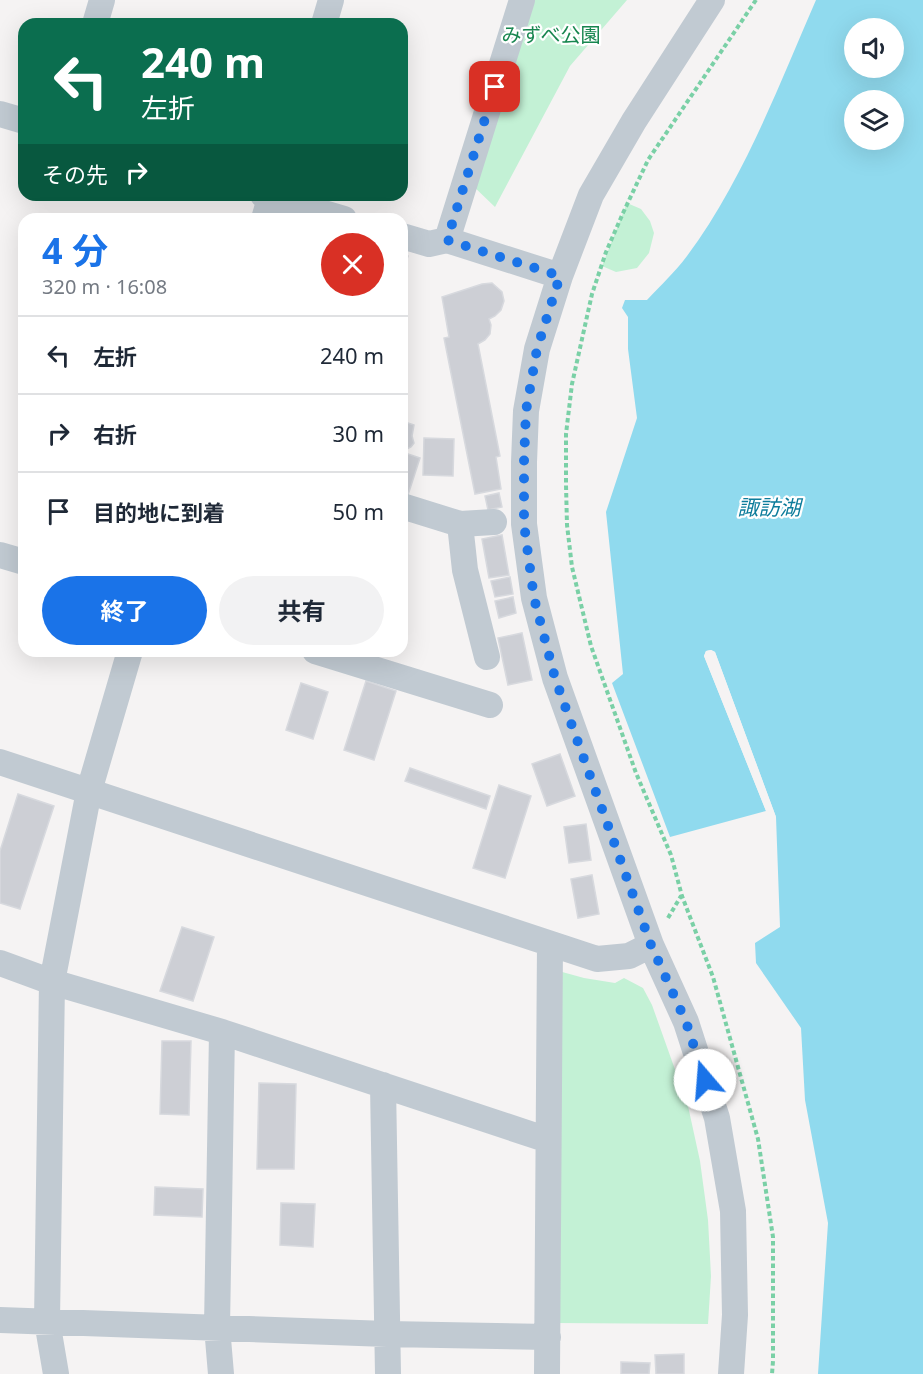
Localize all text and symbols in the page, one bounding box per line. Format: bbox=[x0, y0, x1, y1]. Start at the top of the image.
map controls bbox=[844, 18, 904, 150]
button: sound bbox=[844, 18, 904, 78]
park label: みずべ公園 bbox=[502, 21, 601, 48]
text: 240 m bbox=[141, 33, 265, 90]
icon: left bbox=[42, 42, 120, 120]
pin bbox=[469, 61, 520, 112]
icon: arrive bbox=[478, 70, 511, 103]
text: 左折 bbox=[141, 89, 195, 126]
button: layers bbox=[844, 90, 904, 150]
icon: right bbox=[120, 156, 153, 189]
text: その先 bbox=[42, 159, 108, 189]
text: 4 分 bbox=[42, 226, 108, 275]
button: close bbox=[321, 233, 384, 296]
text: 320 m · 16:08 bbox=[42, 273, 167, 300]
icon: left bbox=[42, 339, 75, 372]
text: 240 m bbox=[320, 340, 384, 370]
text: 左折 bbox=[93, 341, 137, 371]
icon: right bbox=[42, 417, 75, 450]
text: 30 m bbox=[333, 418, 384, 448]
text: 右折 bbox=[93, 419, 137, 449]
water label: 諏訪湖 bbox=[738, 493, 803, 521]
icon: arrive bbox=[42, 495, 75, 528]
text: 50 m bbox=[333, 496, 384, 526]
text: 目的地に到着 bbox=[93, 497, 225, 527]
button: 終了 bbox=[42, 576, 207, 645]
button: 共有 bbox=[219, 576, 384, 645]
position arrow bbox=[673, 1048, 737, 1112]

